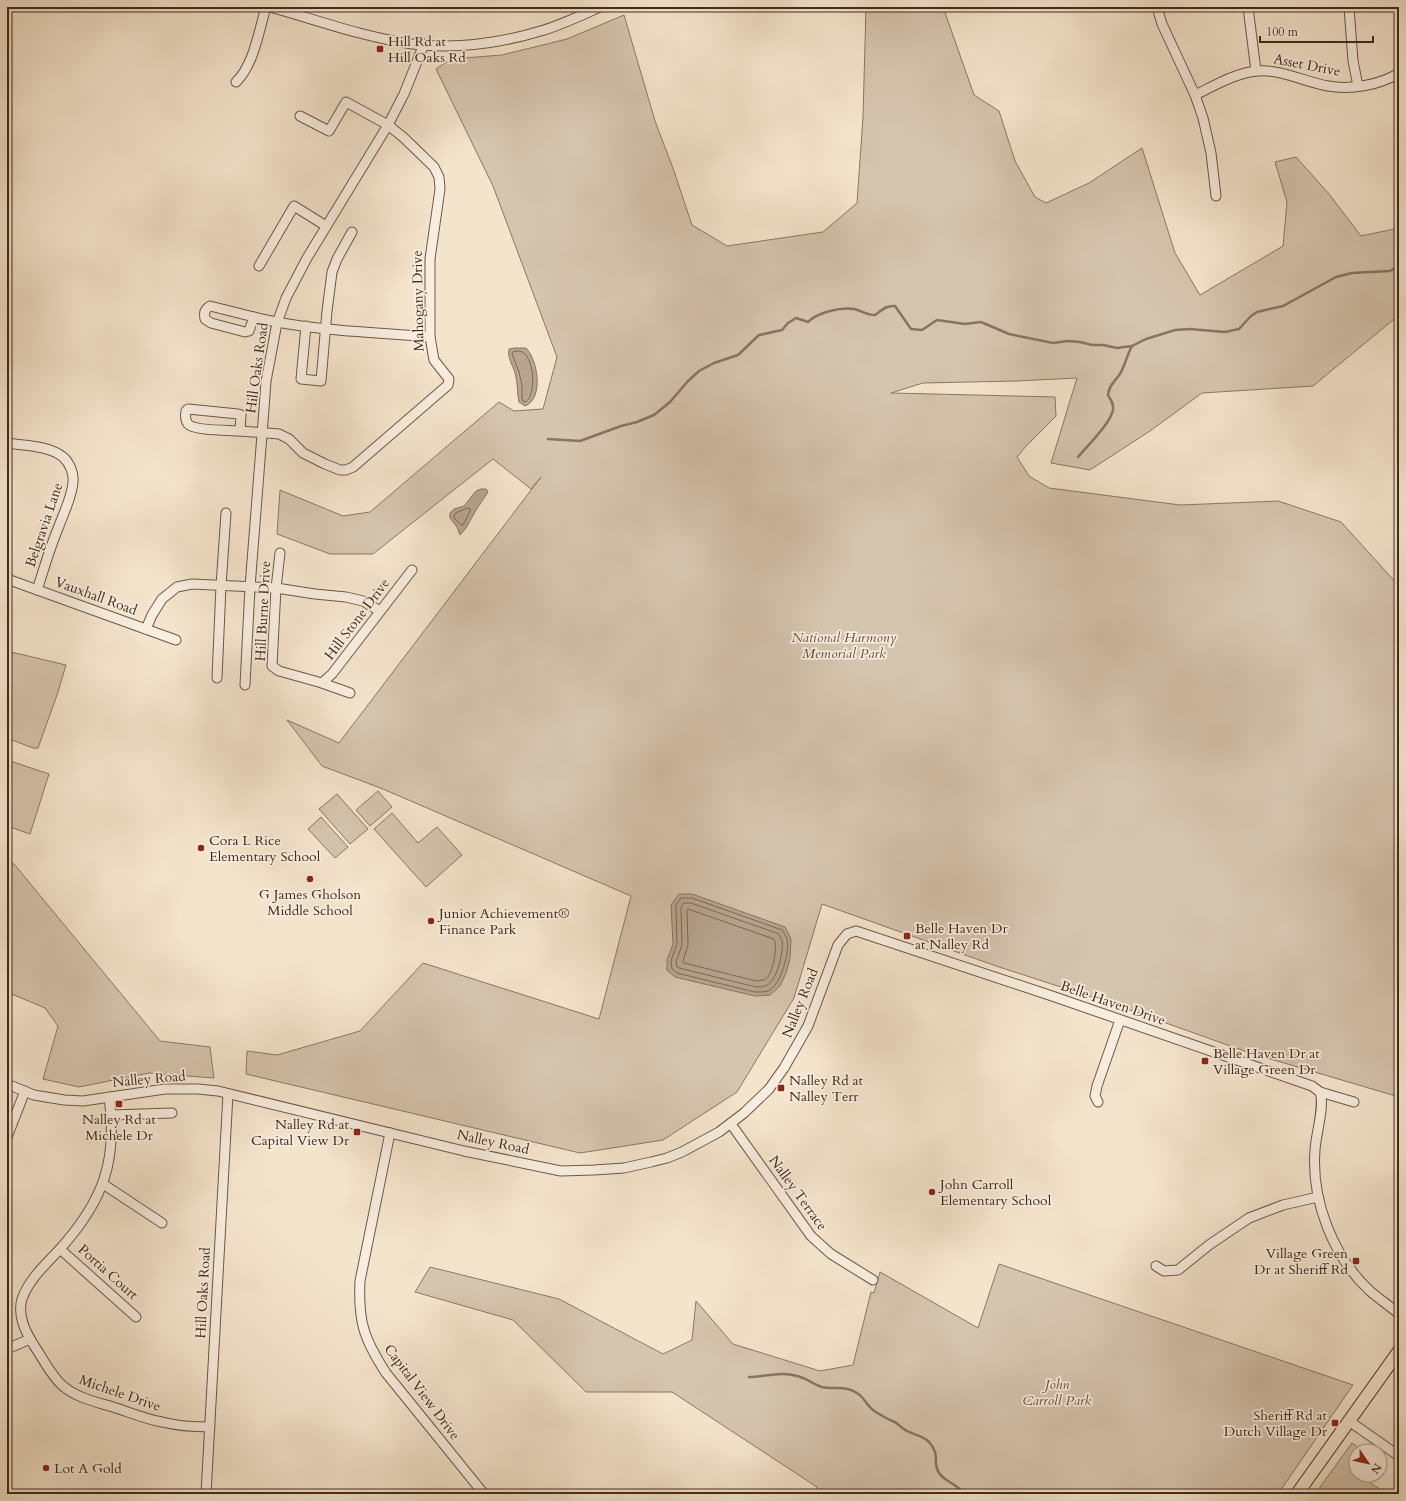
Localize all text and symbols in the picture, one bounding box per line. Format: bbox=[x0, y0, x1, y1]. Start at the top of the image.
scale bar bbox=[1260, 18, 1373, 44]
text: 100 m bbox=[1266, 24, 1299, 40]
place label: Hill Rd at Hill Oaks Rd bbox=[388, 32, 466, 67]
marker: Hill Rd at Hill Oaks Rd bbox=[375, 44, 385, 54]
street label: Asset Drive bbox=[1272, 49, 1342, 81]
street label: Mahogany Drive bbox=[408, 250, 428, 352]
street label: Hill Oaks Road bbox=[241, 321, 273, 415]
street label: Belgravia Lane bbox=[21, 480, 67, 570]
street label: Hill Burne Drive bbox=[251, 560, 275, 662]
street label: Vauxhall Road bbox=[52, 572, 140, 620]
street label: Hill Stone Drive bbox=[320, 574, 394, 664]
park label: National Harmony Memorial Park bbox=[792, 628, 897, 663]
place label: Cora L Rice Elementary School bbox=[209, 831, 321, 866]
marker: Cora L Rice Elementary School bbox=[196, 843, 206, 853]
marker: G James Gholson Middle School bbox=[305, 874, 315, 884]
place label: G James Gholson Middle School bbox=[259, 885, 361, 920]
place label: Junior Achievement® Finance Park bbox=[437, 904, 570, 939]
marker: Junior Achievement® Finance Park bbox=[426, 916, 436, 926]
place label: Belle Haven Dr at Nalley Rd bbox=[915, 919, 1008, 954]
marker: Belle Haven Dr at Nalley Rd bbox=[902, 931, 912, 941]
street label: Nalley Road bbox=[777, 965, 823, 1041]
street label: Belle Haven Drive bbox=[1058, 976, 1168, 1030]
place label: Belle Haven Dr at Village Green Dr bbox=[1213, 1044, 1320, 1079]
marker: Belle Haven Dr at Village Green Dr bbox=[1200, 1056, 1210, 1066]
street label: Nalley Road bbox=[112, 1066, 187, 1092]
place label: Nalley Rd at Nalley Terr bbox=[789, 1071, 864, 1106]
marker: Nalley Rd at Nalley Terr bbox=[776, 1083, 786, 1093]
marker: Nalley Rd at Michele Dr bbox=[114, 1099, 124, 1109]
place label: Nalley Rd at Michele Dr bbox=[82, 1110, 157, 1145]
place label: Nalley Rd at Capital View Dr bbox=[251, 1115, 350, 1150]
street label: Nalley Road bbox=[455, 1125, 531, 1159]
marker: Nalley Rd at Capital View Dr bbox=[352, 1127, 362, 1137]
street label: Nalley Terrace bbox=[764, 1152, 832, 1234]
place label: John Carroll Elementary School bbox=[938, 1175, 1052, 1210]
marker: John Carroll Elementary School bbox=[927, 1187, 937, 1197]
street label: Portia Court bbox=[74, 1240, 143, 1304]
place label: Village Green Dr at Sheriff Rd bbox=[1254, 1244, 1349, 1279]
street label: Hill Oaks Road bbox=[191, 1246, 215, 1339]
marker: Village Green Dr at Sheriff Rd bbox=[1351, 1256, 1361, 1266]
street label: Capital View Drive bbox=[380, 1340, 464, 1444]
street label: Michele Drive bbox=[77, 1370, 163, 1416]
park label: John Carroll Park bbox=[1022, 1375, 1092, 1410]
place label: Sheriff Rd at Dutch Village Dr bbox=[1224, 1406, 1328, 1441]
marker: Sheriff Rd at Dutch Village Dr bbox=[1330, 1418, 1340, 1428]
north arrow bbox=[1348, 1443, 1388, 1483]
place label: Lot A Gold bbox=[54, 1459, 122, 1478]
text: N bbox=[1367, 1460, 1385, 1477]
marker: Lot A Gold bbox=[41, 1463, 51, 1473]

